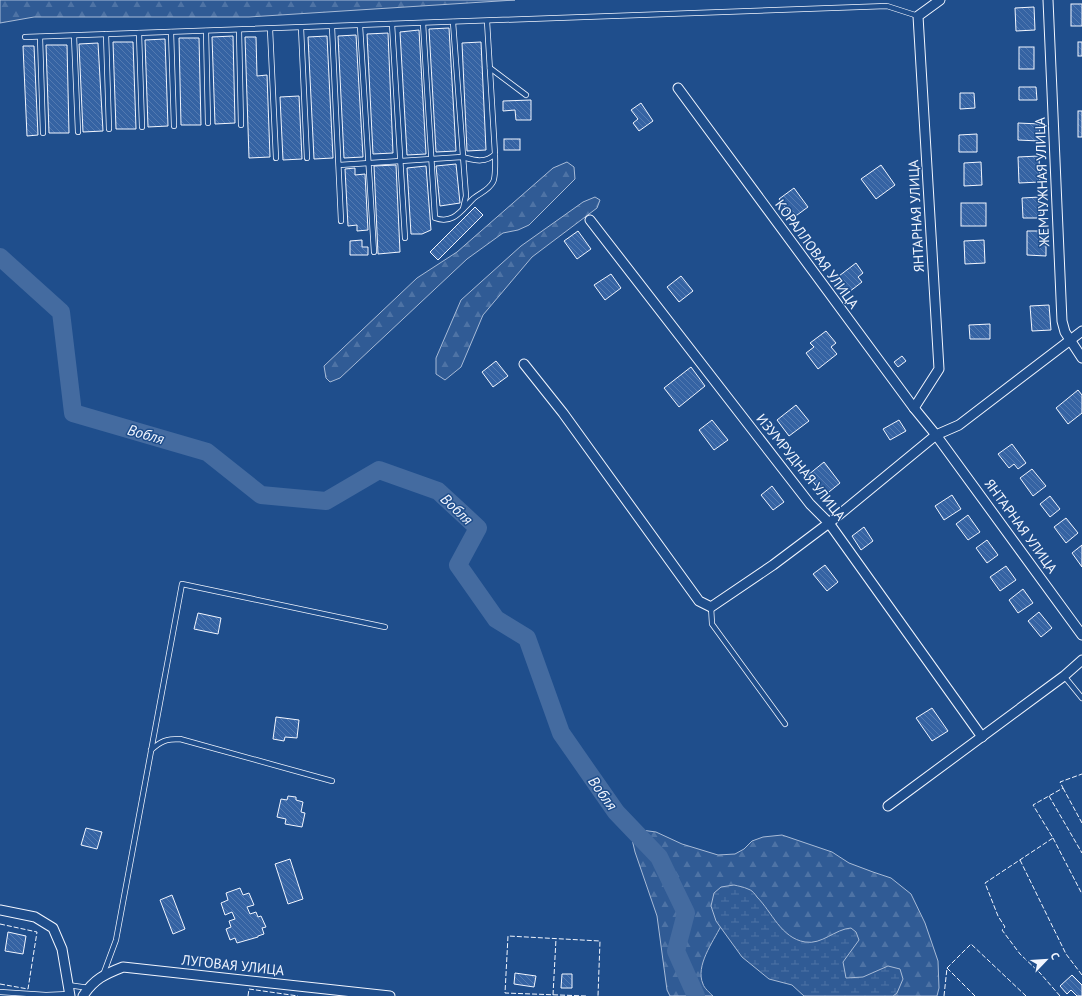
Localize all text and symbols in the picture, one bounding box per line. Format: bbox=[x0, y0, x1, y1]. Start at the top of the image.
street label: ЖЕМЧУЖНАЯ УЛИЦА bbox=[1031, 116, 1053, 248]
street label: ЯНТАРНАЯ УЛИЦА bbox=[904, 159, 928, 273]
street label: КОРАЛЛОВАЯ УЛИЦА bbox=[771, 196, 863, 313]
street label: ИЗУМРУДНАЯ УЛИЦА bbox=[752, 410, 850, 525]
water label: Вобля bbox=[125, 420, 167, 448]
street label: ЯНТАРНАЯ УЛИЦА bbox=[981, 475, 1062, 577]
water label: Вобля bbox=[437, 489, 477, 529]
water label: Вобля bbox=[584, 772, 622, 814]
north arrow bbox=[1026, 940, 1066, 980]
text: С bbox=[1047, 950, 1063, 962]
street label: ЛУГОВАЯ УЛИЦА bbox=[180, 951, 286, 979]

